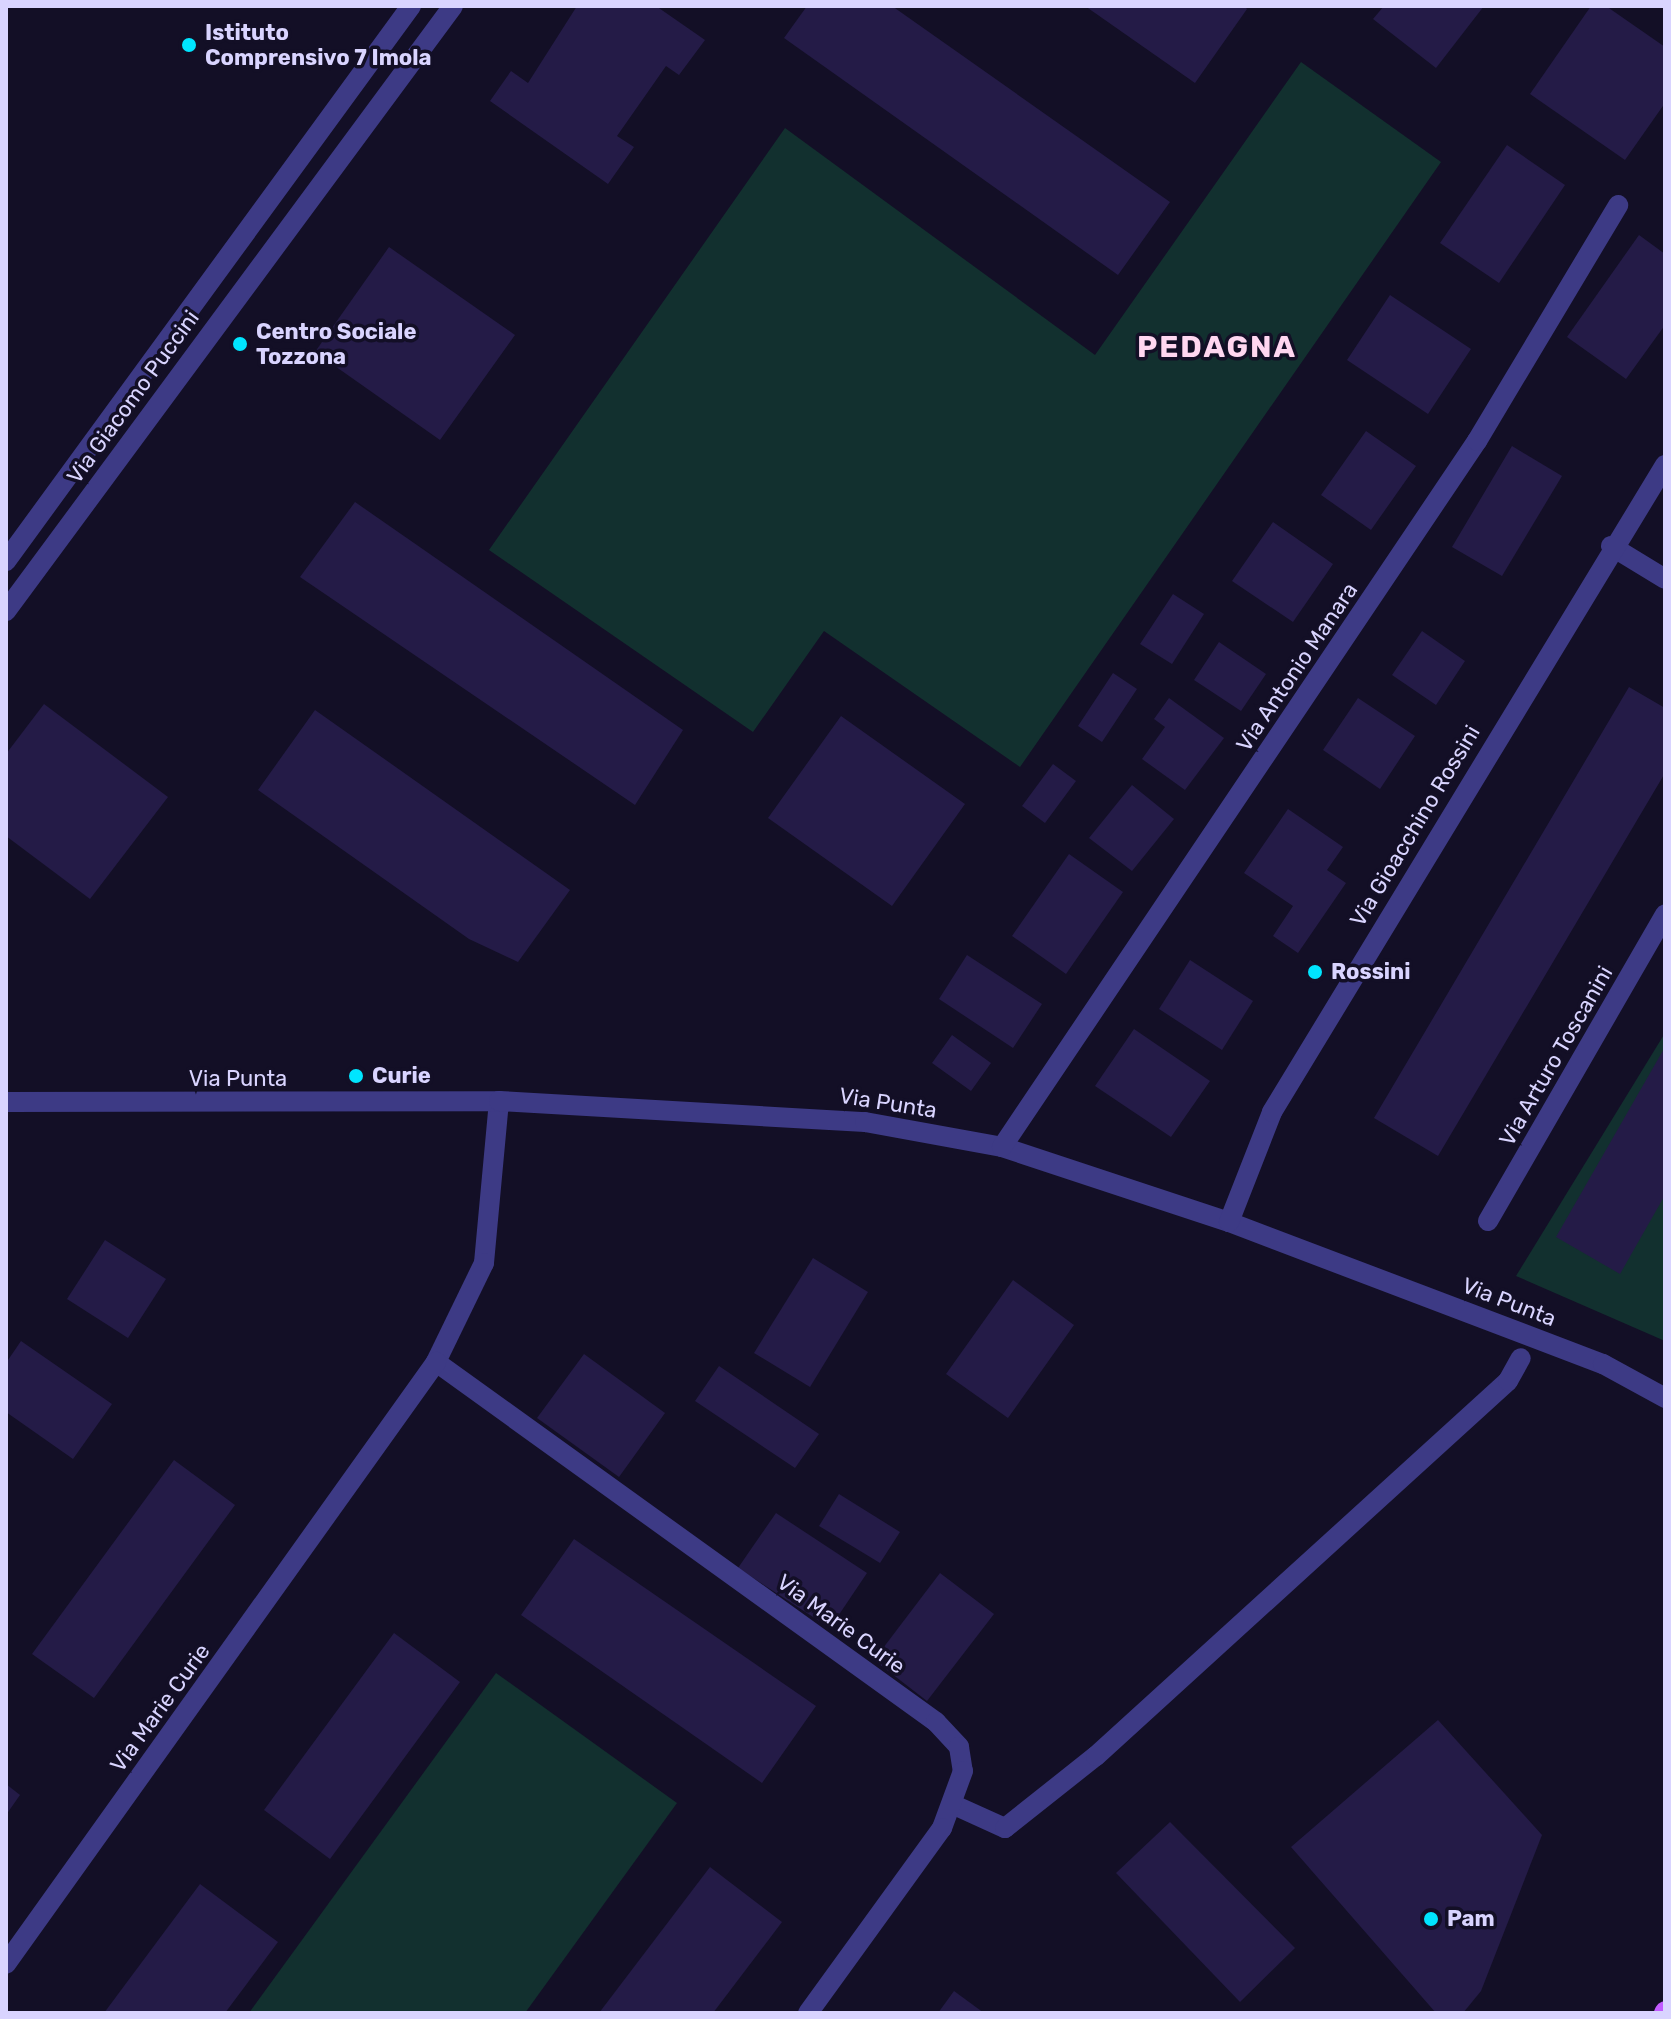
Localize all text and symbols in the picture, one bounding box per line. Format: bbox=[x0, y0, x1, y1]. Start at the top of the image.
place label: Istituto Comprensivo 7 Imola bbox=[205, 19, 432, 70]
marker: Istituto Comprensivo 7 Imola bbox=[180, 36, 198, 54]
street label: Via Giacomo Puccini bbox=[61, 305, 205, 489]
place label: Centro Sociale Tozzona bbox=[256, 318, 416, 370]
district label: PEDAGNA bbox=[1137, 329, 1297, 365]
marker: Centro Sociale Tozzona bbox=[231, 335, 249, 353]
street label: Via Antonio Manara bbox=[1231, 577, 1363, 757]
street label: Via Gioacchino Rossini bbox=[1344, 721, 1486, 931]
place label: Rossini bbox=[1331, 959, 1411, 985]
street label: Via Arturo Toscanini bbox=[1493, 961, 1619, 1151]
marker: Rossini bbox=[1306, 963, 1324, 981]
place label: Curie bbox=[372, 1063, 431, 1089]
street label: Via Punta bbox=[189, 1066, 287, 1092]
marker: Curie bbox=[347, 1067, 365, 1085]
street label: Via Punta bbox=[837, 1082, 939, 1124]
street label: Via Punta bbox=[1458, 1272, 1560, 1332]
street label: Via Marie Curie bbox=[772, 1569, 910, 1679]
street label: Via Marie Curie bbox=[105, 1639, 215, 1777]
place label: Pam bbox=[1447, 1906, 1495, 1932]
marker: Pam bbox=[1422, 1910, 1440, 1928]

